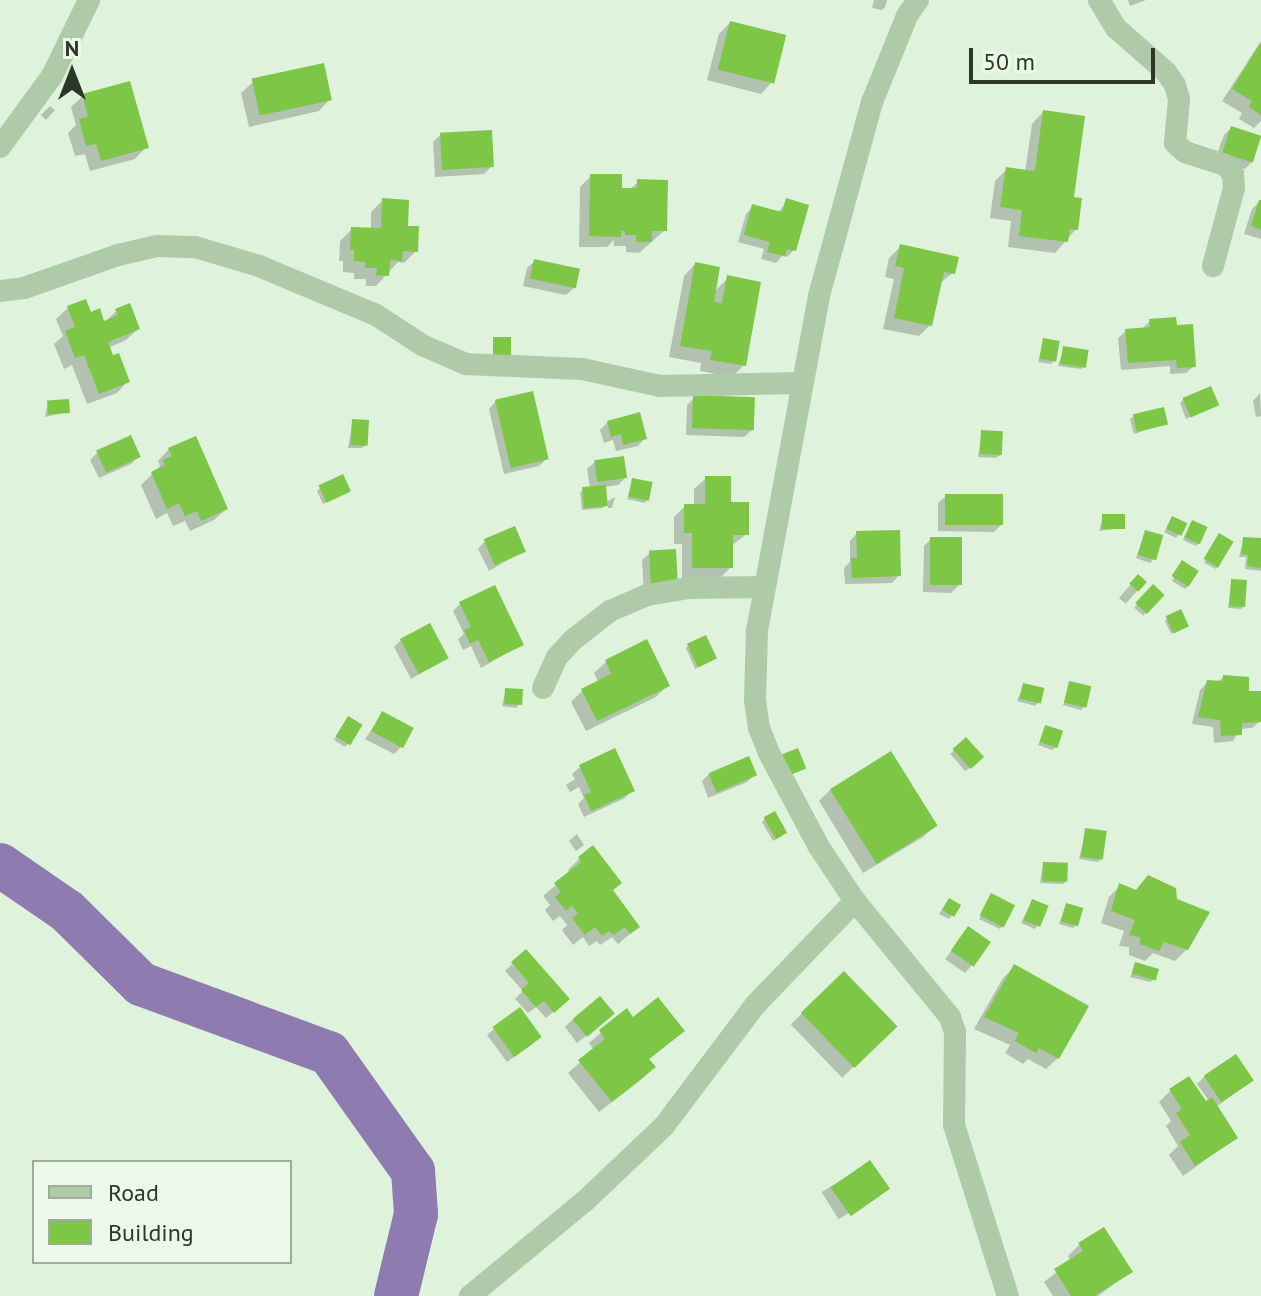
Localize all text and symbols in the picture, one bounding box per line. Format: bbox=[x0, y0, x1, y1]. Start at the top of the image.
north arrow bbox=[32, 32, 112, 112]
scale bar bbox=[973, 32, 1159, 82]
text: N bbox=[65, 34, 79, 62]
text: 50 m bbox=[983, 46, 1035, 77]
legend bbox=[32, 1160, 292, 1264]
text: Road bbox=[108, 1177, 159, 1208]
text: Building bbox=[108, 1217, 194, 1248]

